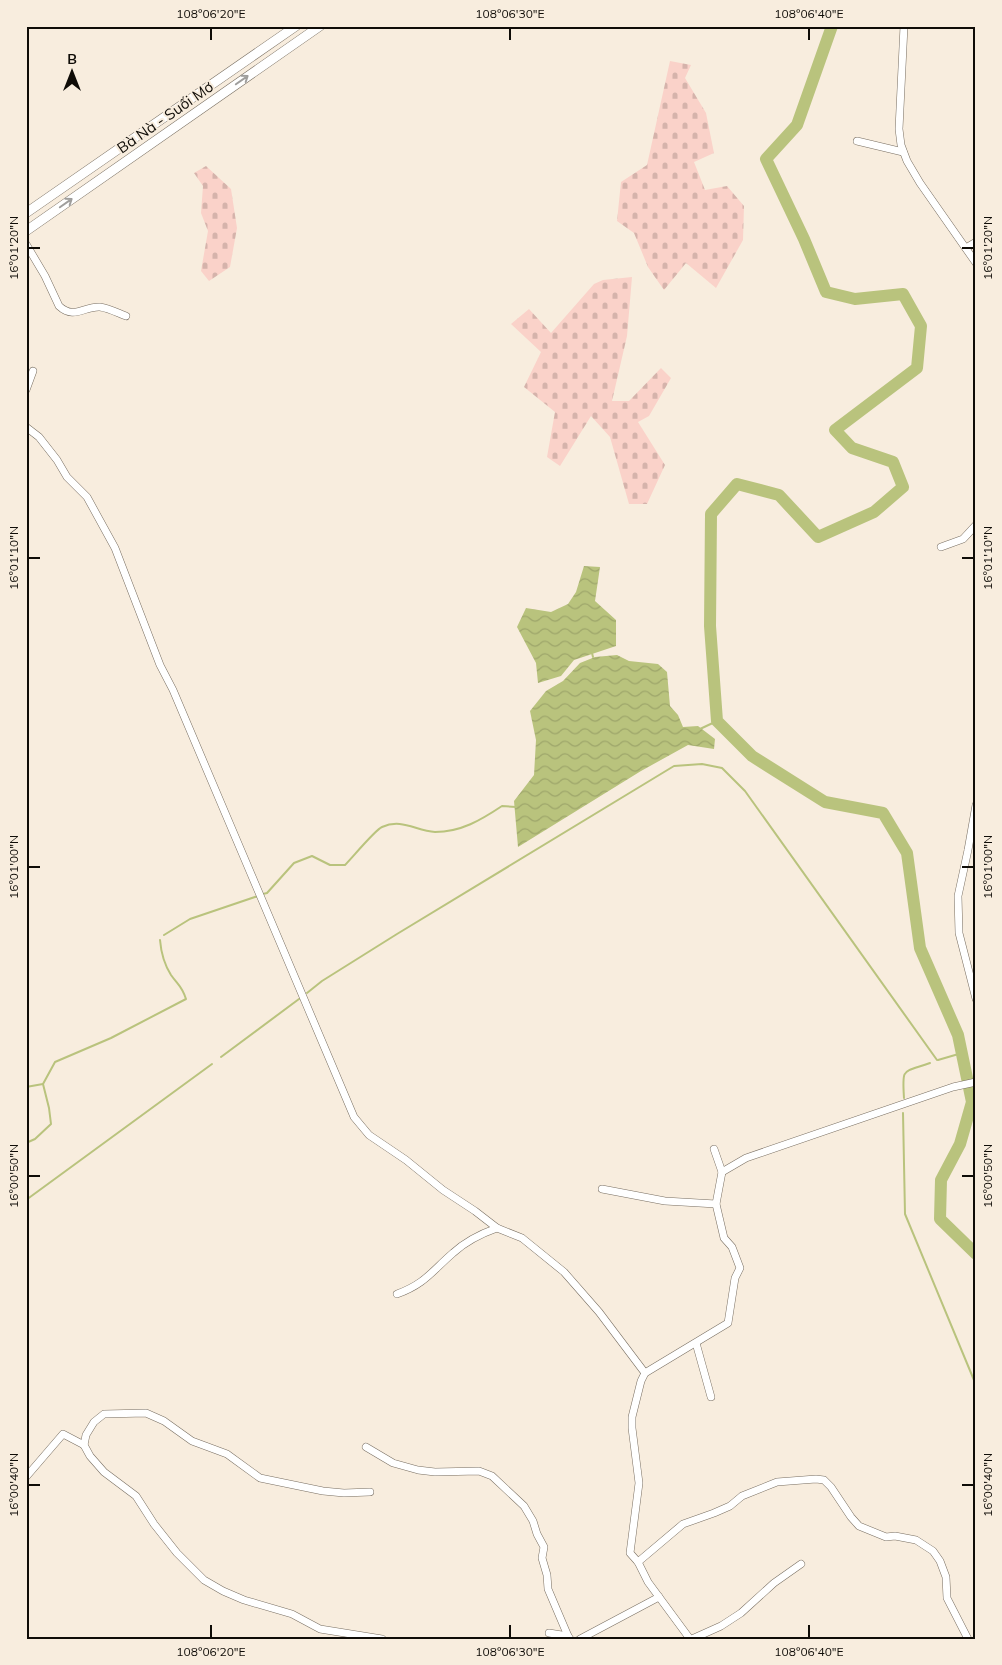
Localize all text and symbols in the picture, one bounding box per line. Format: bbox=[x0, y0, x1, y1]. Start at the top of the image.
text: 108°06'20"E bbox=[176, 6, 246, 21]
text: 108°06'30"E bbox=[475, 6, 545, 21]
text: 108°06'40"E bbox=[774, 6, 844, 21]
north arrow bbox=[48, 48, 98, 98]
text: B bbox=[67, 50, 77, 68]
one-way arrow bbox=[235, 75, 249, 85]
street label: Bà Nà - Suối Mơ bbox=[113, 77, 217, 157]
one-way arrow bbox=[59, 198, 73, 208]
text: 16°01'20"N bbox=[6, 216, 21, 280]
text: 16°01'20"N bbox=[980, 216, 995, 280]
text: 16°01'10"N bbox=[6, 526, 21, 590]
text: 16°01'10"N bbox=[980, 526, 995, 590]
text: 16°01'00"N bbox=[6, 835, 21, 899]
text: 16°01'00"N bbox=[980, 835, 995, 899]
text: 16°00'50"N bbox=[6, 1144, 21, 1208]
text: 16°00'50"N bbox=[980, 1144, 995, 1208]
text: 16°00'40"N bbox=[6, 1453, 21, 1517]
text: 16°00'40"N bbox=[980, 1453, 995, 1517]
text: 108°06'20"E bbox=[176, 1644, 246, 1659]
text: 108°06'30"E bbox=[475, 1644, 545, 1659]
text: 108°06'40"E bbox=[774, 1644, 844, 1659]

